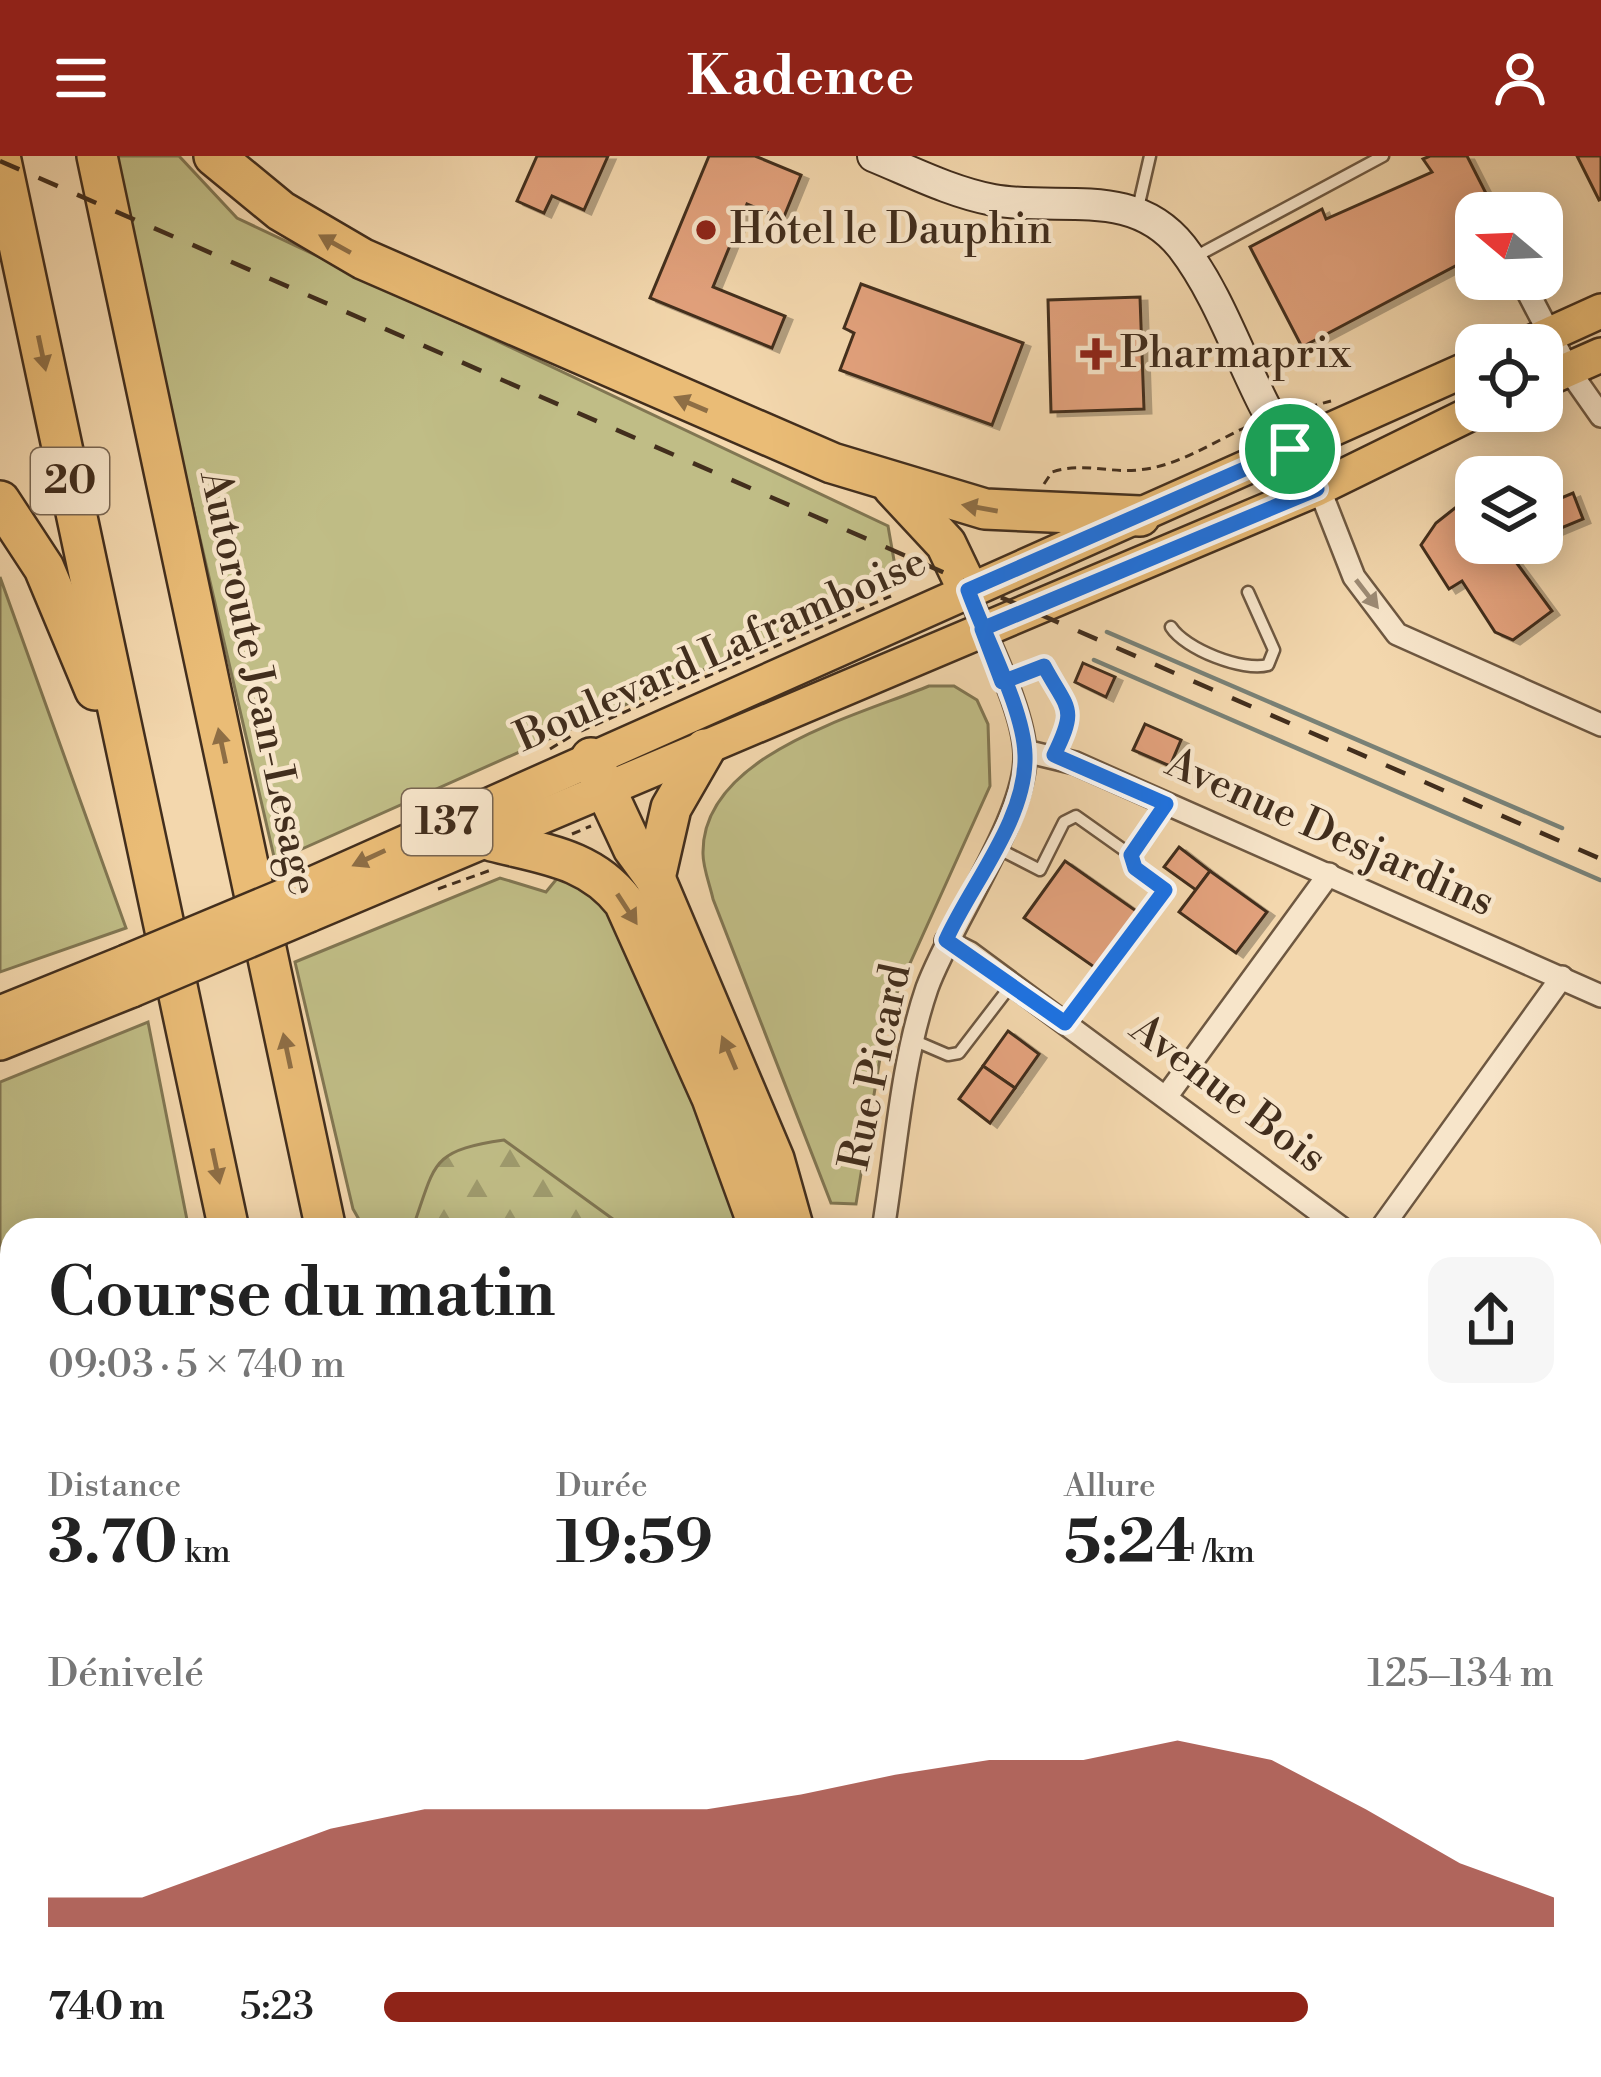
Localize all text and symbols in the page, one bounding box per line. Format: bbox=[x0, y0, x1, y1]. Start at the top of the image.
text: Kadence bbox=[687, 44, 914, 112]
icon: menu bbox=[48, 45, 114, 111]
icon: person bbox=[1487, 45, 1553, 111]
north arrow bbox=[1455, 192, 1563, 300]
map controls bbox=[1455, 192, 1563, 564]
place label: Hôtel le Dauphin bbox=[730, 204, 1052, 257]
marker: Hôtel le Dauphin bbox=[693, 217, 719, 243]
one-way arrow bbox=[319, 235, 352, 256]
button: locate bbox=[1455, 324, 1563, 432]
place label: Pharmaprix bbox=[1120, 328, 1351, 381]
one-way arrow bbox=[34, 334, 53, 372]
marker: Pharmaprix bbox=[1083, 341, 1109, 367]
one-way arrow bbox=[674, 393, 709, 413]
pin bbox=[1239, 398, 1341, 500]
icon: arrive bbox=[1257, 416, 1323, 482]
road number: 20 bbox=[31, 448, 109, 514]
button: layers bbox=[1455, 456, 1563, 564]
street label: Autoroute Jean-Lesage bbox=[186, 465, 329, 901]
one-way arrow bbox=[961, 498, 999, 516]
street label: Boulevard Laframboise bbox=[506, 535, 935, 765]
one-way arrow bbox=[1354, 579, 1379, 610]
one-way arrow bbox=[212, 727, 231, 765]
street label: Avenue Desjardins bbox=[1156, 737, 1502, 930]
road number: 137 bbox=[402, 789, 492, 855]
one-way arrow bbox=[352, 848, 387, 868]
one-way arrow bbox=[615, 892, 637, 925]
street label: Rue Picard bbox=[828, 959, 924, 1175]
street label: Avenue Bois bbox=[1118, 1002, 1337, 1185]
one-way arrow bbox=[277, 1032, 296, 1070]
one-way arrow bbox=[719, 1034, 738, 1070]
one-way arrow bbox=[207, 1148, 226, 1186]
text: Course du matin bbox=[48, 1254, 555, 1337]
button: share bbox=[1428, 1257, 1554, 1383]
text: 09:03 · 5 × 740 m bbox=[48, 1341, 345, 1390]
text: Distance bbox=[48, 1466, 181, 1507]
text: Durée bbox=[556, 1466, 648, 1507]
text: Allure bbox=[1064, 1466, 1156, 1507]
text: 3.70 bbox=[48, 1507, 178, 1582]
text: 19:59 bbox=[556, 1507, 713, 1582]
text: 5:24 bbox=[1064, 1507, 1196, 1582]
text: km bbox=[178, 1532, 231, 1573]
text: /km bbox=[1196, 1532, 1255, 1573]
text: Dénivelé bbox=[48, 1650, 204, 1699]
text: 125–134 m bbox=[1367, 1650, 1554, 1699]
text: 740 m bbox=[48, 1983, 165, 2032]
text: 5:23 bbox=[240, 1983, 314, 2032]

